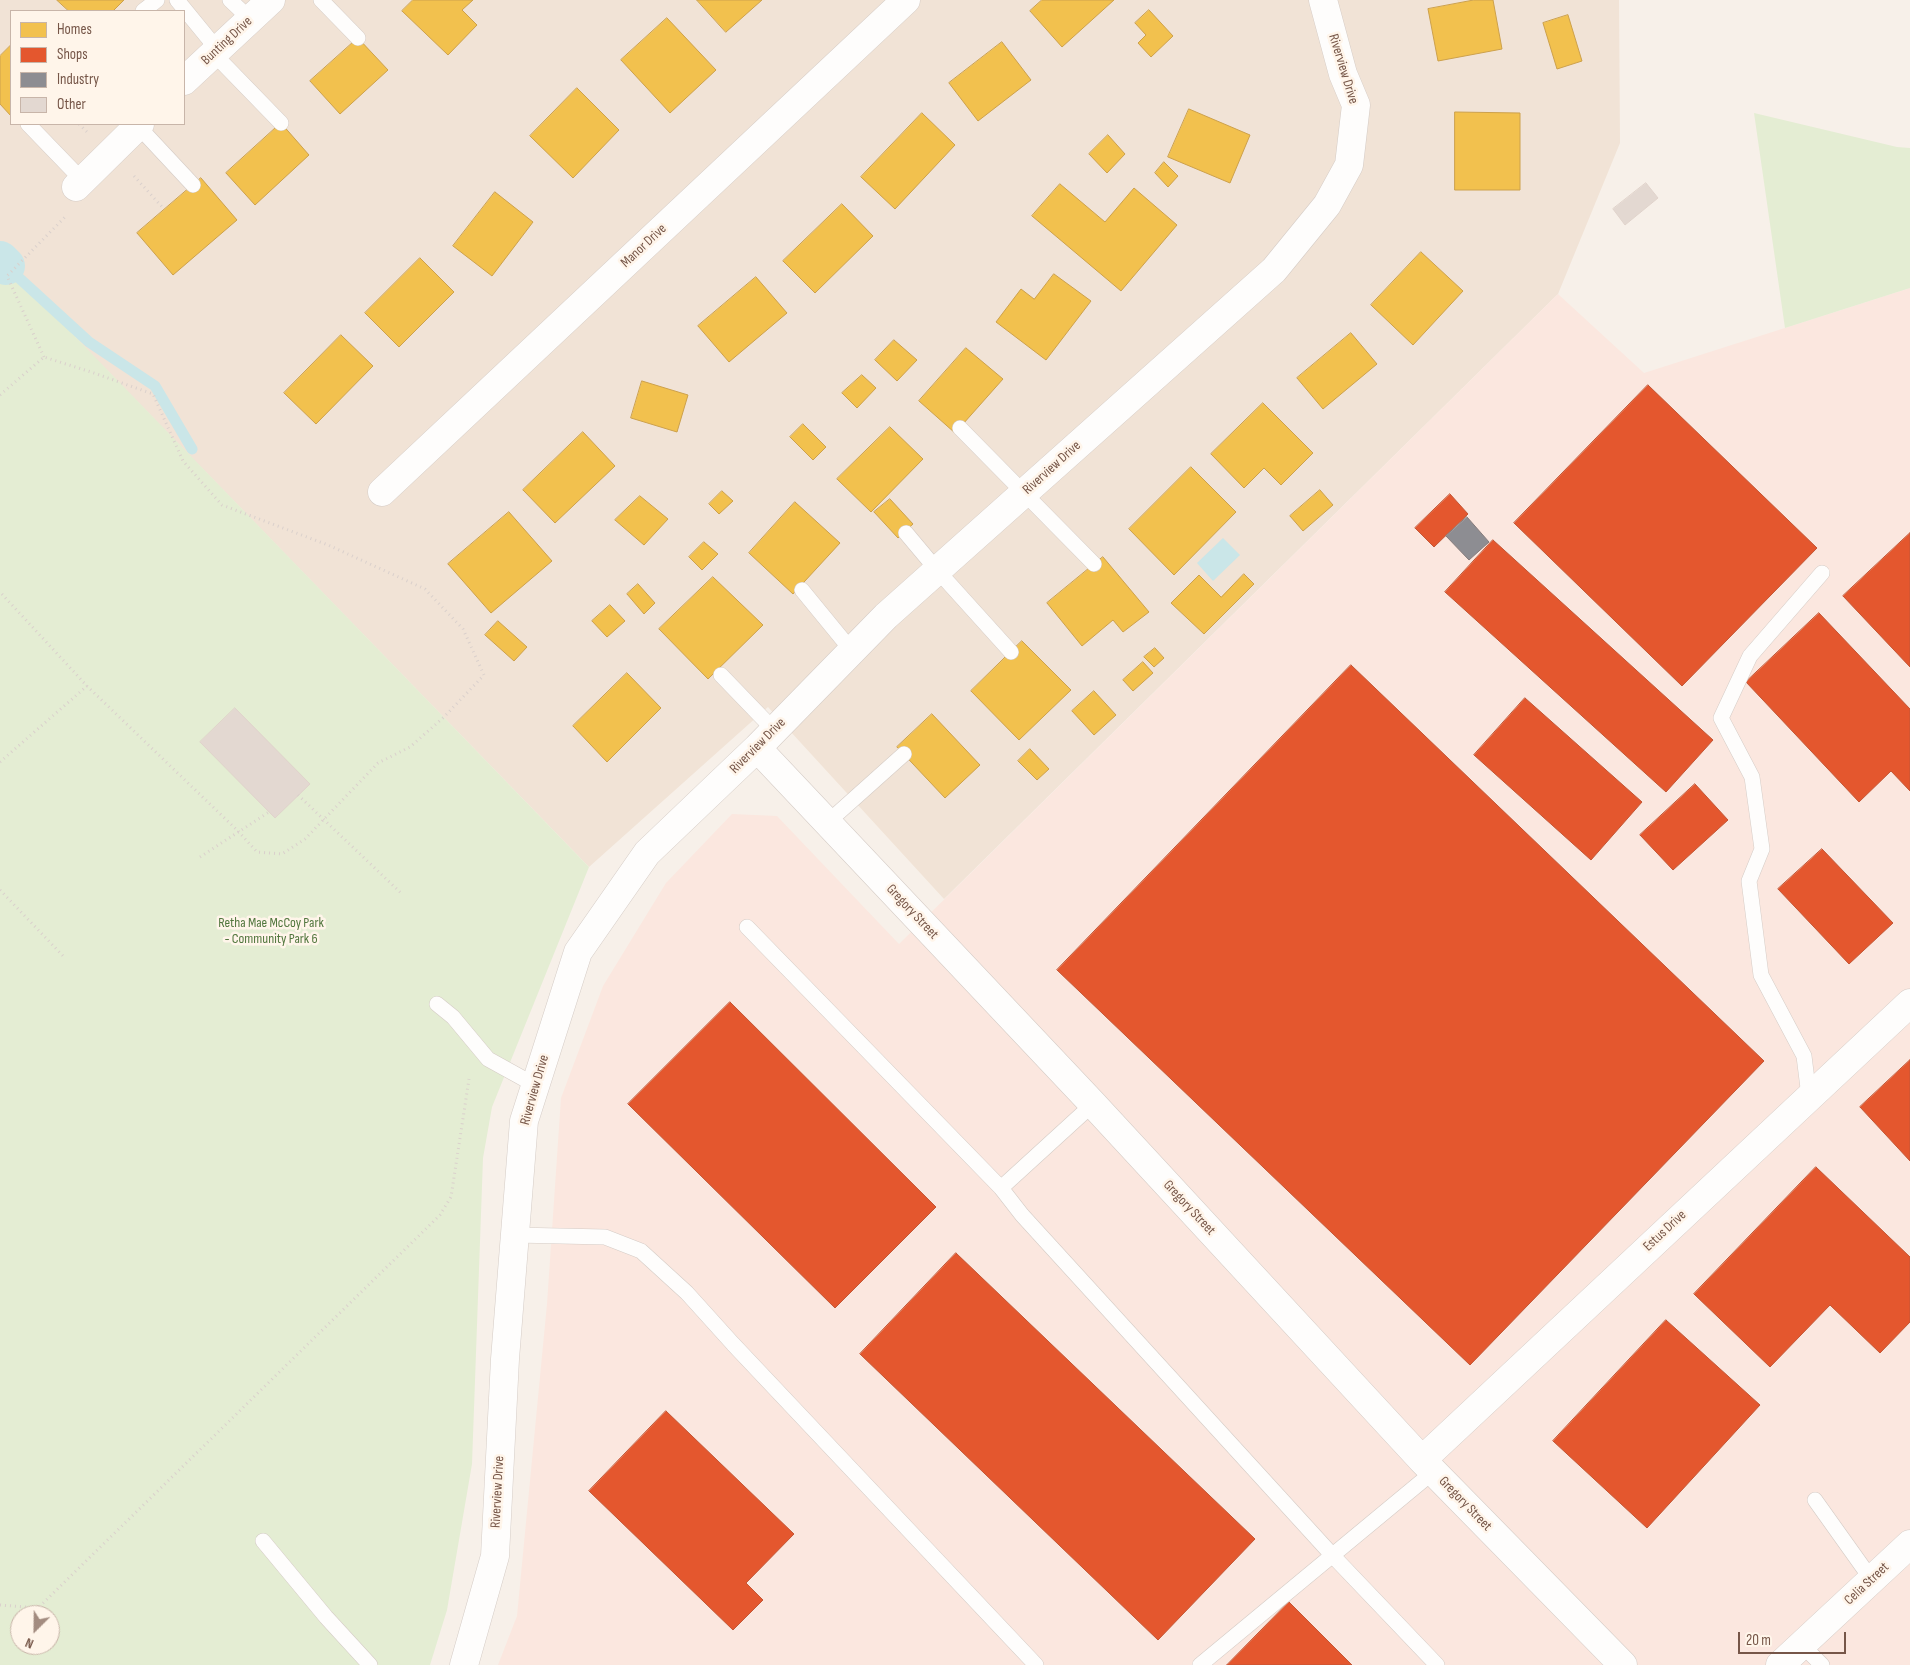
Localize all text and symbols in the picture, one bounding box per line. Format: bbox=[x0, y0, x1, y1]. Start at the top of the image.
legend bbox=[10, 10, 185, 125]
street label: Bunting Drive bbox=[198, 13, 256, 69]
text: Homes bbox=[57, 20, 92, 39]
street label: Riverview Drive bbox=[1324, 32, 1362, 106]
text: Shops bbox=[57, 45, 88, 64]
text: Industry bbox=[57, 70, 99, 89]
text: Other bbox=[57, 95, 86, 114]
street label: Manor Drive bbox=[618, 221, 670, 271]
street label: Riverview Drive bbox=[1020, 438, 1084, 498]
street label: Riverview Drive bbox=[727, 715, 789, 777]
street label: Gregory Street bbox=[882, 881, 942, 943]
park label: Retha Mae McCoy Park - Community Park 6 bbox=[218, 915, 324, 948]
street label: Riverview Drive bbox=[517, 1053, 553, 1127]
street label: Gregory Street bbox=[1159, 1177, 1219, 1239]
street label: Estus Drive bbox=[1640, 1207, 1690, 1255]
street label: Riverview Drive bbox=[488, 1455, 508, 1529]
street label: Gregory Street bbox=[1435, 1473, 1495, 1535]
street label: Celia Street bbox=[1841, 1559, 1893, 1609]
north arrow bbox=[10, 1605, 60, 1655]
scale bar bbox=[1740, 1622, 1848, 1654]
text: 20 m bbox=[1746, 1631, 1771, 1650]
text: N bbox=[23, 1634, 36, 1653]

